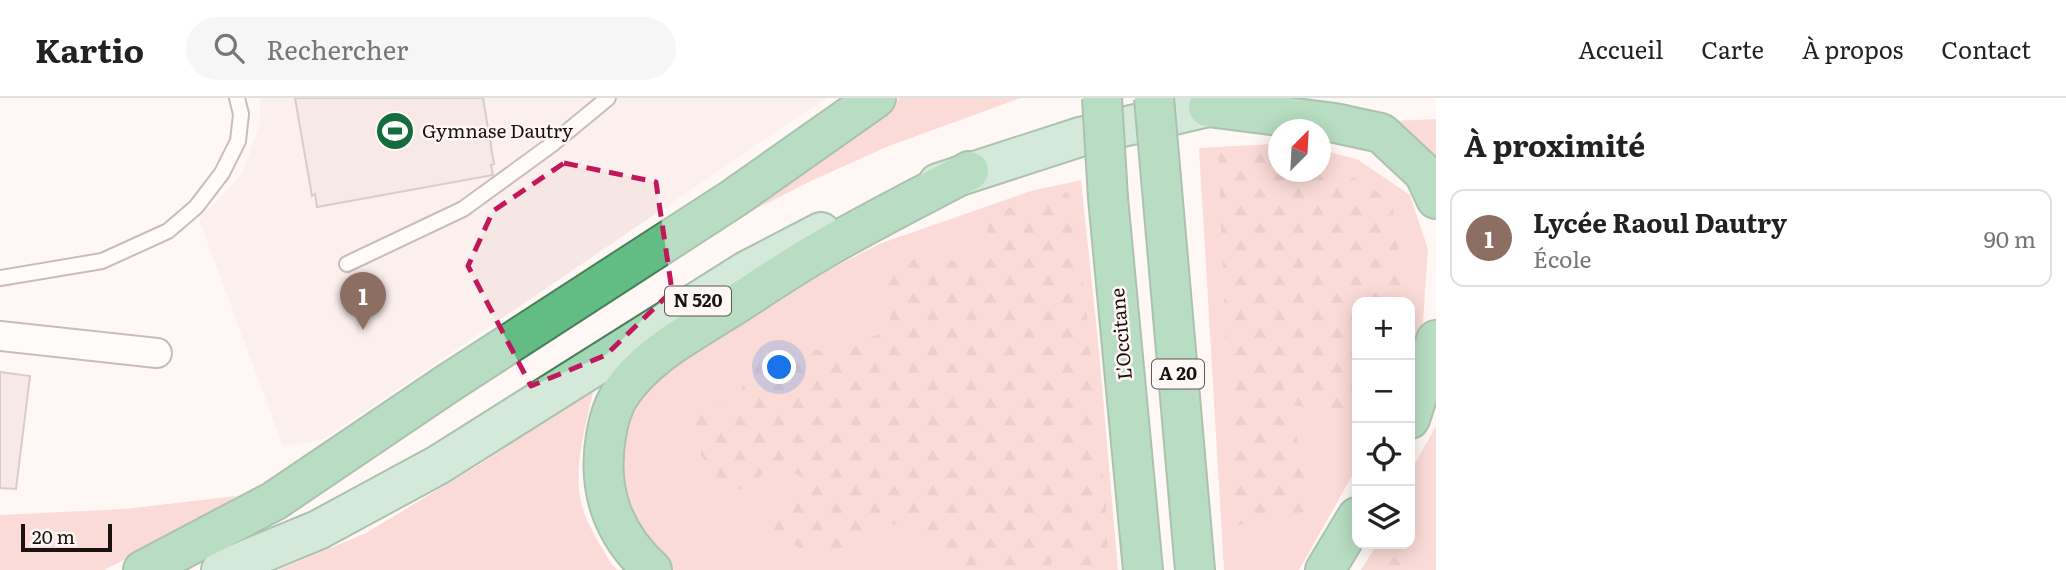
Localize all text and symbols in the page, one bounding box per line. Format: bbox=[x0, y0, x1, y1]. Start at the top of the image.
search box bbox=[186, 17, 676, 80]
text: Kartio bbox=[35, 24, 144, 73]
icon: search bbox=[210, 29, 248, 67]
text: Rechercher bbox=[266, 29, 408, 68]
text: Accueil bbox=[1578, 31, 1663, 66]
text: Carte bbox=[1701, 31, 1764, 66]
text: À propos bbox=[1802, 31, 1903, 66]
text: Contact bbox=[1941, 31, 2031, 66]
sports icon: Gymnase Dautry bbox=[374, 110, 416, 152]
place label: Gymnase Dautry bbox=[422, 116, 573, 144]
north arrow bbox=[1268, 119, 1331, 182]
text: À proximité bbox=[1464, 122, 1645, 166]
text: Lycée Raoul Dautry bbox=[1533, 202, 1787, 241]
text: 1 bbox=[1484, 221, 1494, 255]
text: 90 m bbox=[1984, 221, 2036, 255]
text: École bbox=[1533, 241, 1592, 275]
pin: 1 bbox=[340, 272, 386, 330]
road number: N 520 bbox=[665, 286, 731, 316]
street label: L'Occitane bbox=[1102, 287, 1138, 381]
map controls bbox=[1352, 297, 1415, 549]
button: + bbox=[1352, 297, 1415, 360]
your location bbox=[762, 350, 796, 384]
road number: A 20 bbox=[1152, 360, 1204, 388]
button: − bbox=[1352, 360, 1415, 423]
button: locate bbox=[1352, 423, 1415, 486]
button: layers bbox=[1352, 486, 1415, 549]
scale bar bbox=[21, 521, 112, 553]
text: 20 m bbox=[32, 522, 75, 550]

